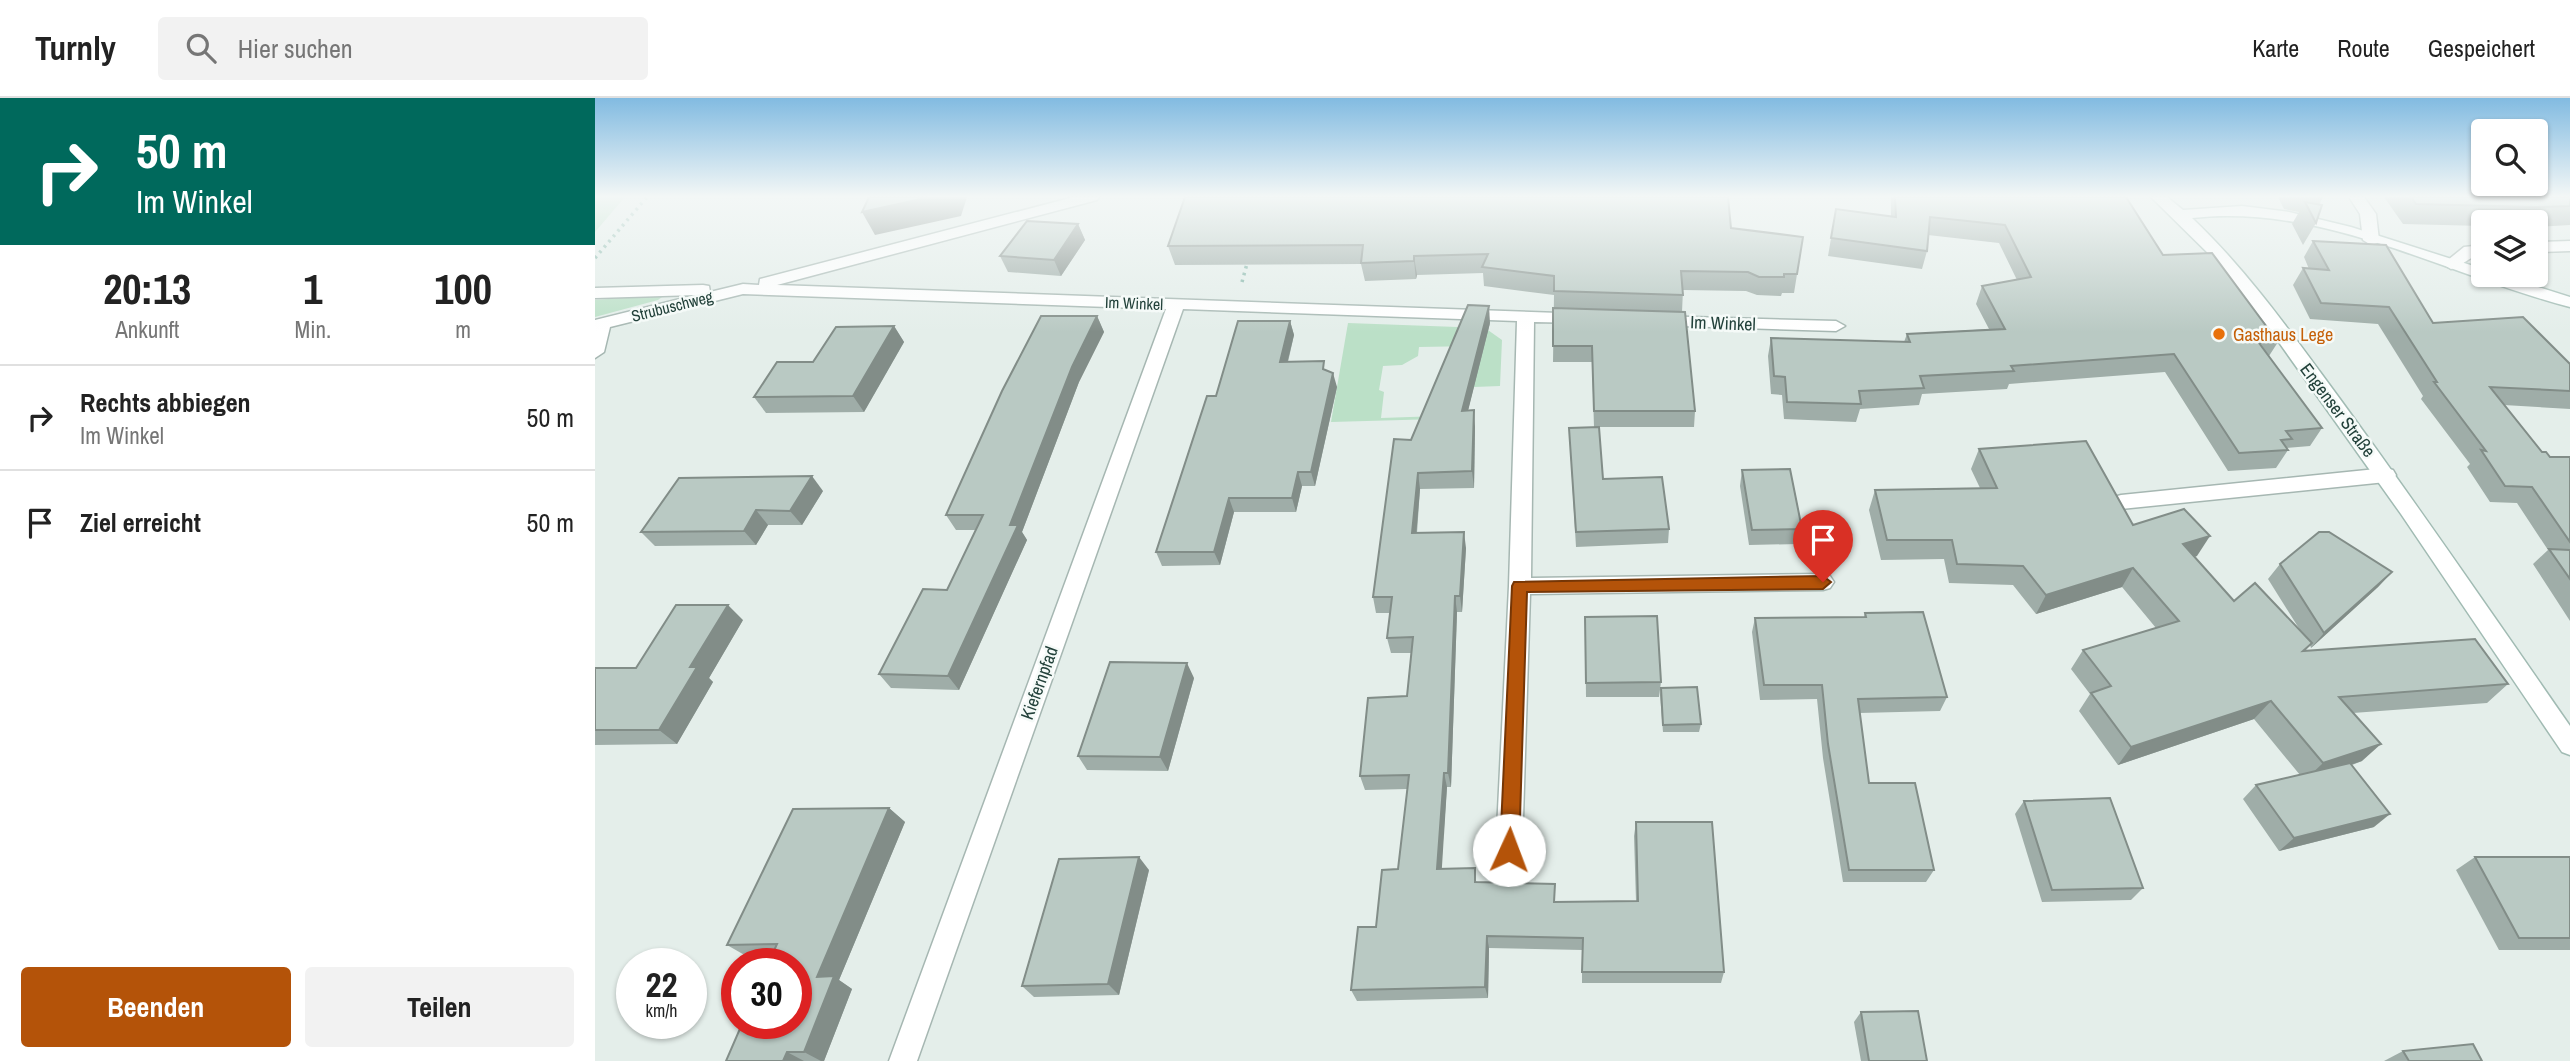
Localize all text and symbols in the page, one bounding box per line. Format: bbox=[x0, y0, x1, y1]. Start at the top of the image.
search box bbox=[158, 17, 648, 80]
text: Turnly bbox=[35, 26, 116, 70]
icon: search bbox=[182, 29, 220, 67]
text: Hier suchen bbox=[238, 31, 353, 66]
text: Karte bbox=[2252, 32, 2299, 64]
text: Route bbox=[2337, 32, 2390, 64]
text: Gespeichert bbox=[2428, 32, 2535, 64]
text: 50 m bbox=[136, 117, 228, 183]
map controls bbox=[2471, 119, 2548, 287]
button: search bbox=[2471, 119, 2548, 196]
icon: right bbox=[21, 126, 112, 217]
text: Im Winkel bbox=[136, 180, 253, 223]
button: layers bbox=[2471, 210, 2548, 287]
text: 20:13 bbox=[103, 261, 191, 317]
text: 1 bbox=[303, 261, 322, 317]
text: 100 bbox=[434, 261, 492, 317]
street label: Strubuschweg bbox=[629, 285, 716, 327]
street label: Im Winkel bbox=[1104, 291, 1164, 315]
street label: Im Winkel bbox=[1690, 309, 1756, 337]
text: Ankunft bbox=[115, 314, 179, 345]
text: Min. bbox=[294, 314, 331, 345]
text: m bbox=[455, 314, 471, 345]
place label: Gasthaus Lege bbox=[2233, 322, 2333, 347]
marker: Gasthaus Lege bbox=[2211, 326, 2227, 342]
street label: Engenser Straße bbox=[2294, 358, 2382, 462]
text: Rechts abbiegen bbox=[80, 385, 251, 420]
icon: right bbox=[21, 399, 59, 437]
text: 50 m bbox=[527, 400, 574, 435]
text: Im Winkel bbox=[80, 420, 164, 451]
icon: arrive bbox=[21, 504, 59, 542]
text: Ziel erreicht bbox=[80, 505, 201, 540]
text: 50 m bbox=[527, 505, 574, 540]
pin bbox=[1793, 510, 1853, 582]
icon: arrive bbox=[1804, 521, 1842, 559]
street label: Kiefernpfad bbox=[1014, 643, 1064, 723]
position arrow bbox=[1472, 813, 1546, 887]
speed limit sign: 30 bbox=[721, 948, 812, 1039]
text: 22 bbox=[646, 961, 677, 1008]
button: Beenden bbox=[21, 967, 291, 1047]
button: Teilen bbox=[305, 967, 574, 1047]
text: km/h bbox=[646, 998, 678, 1023]

